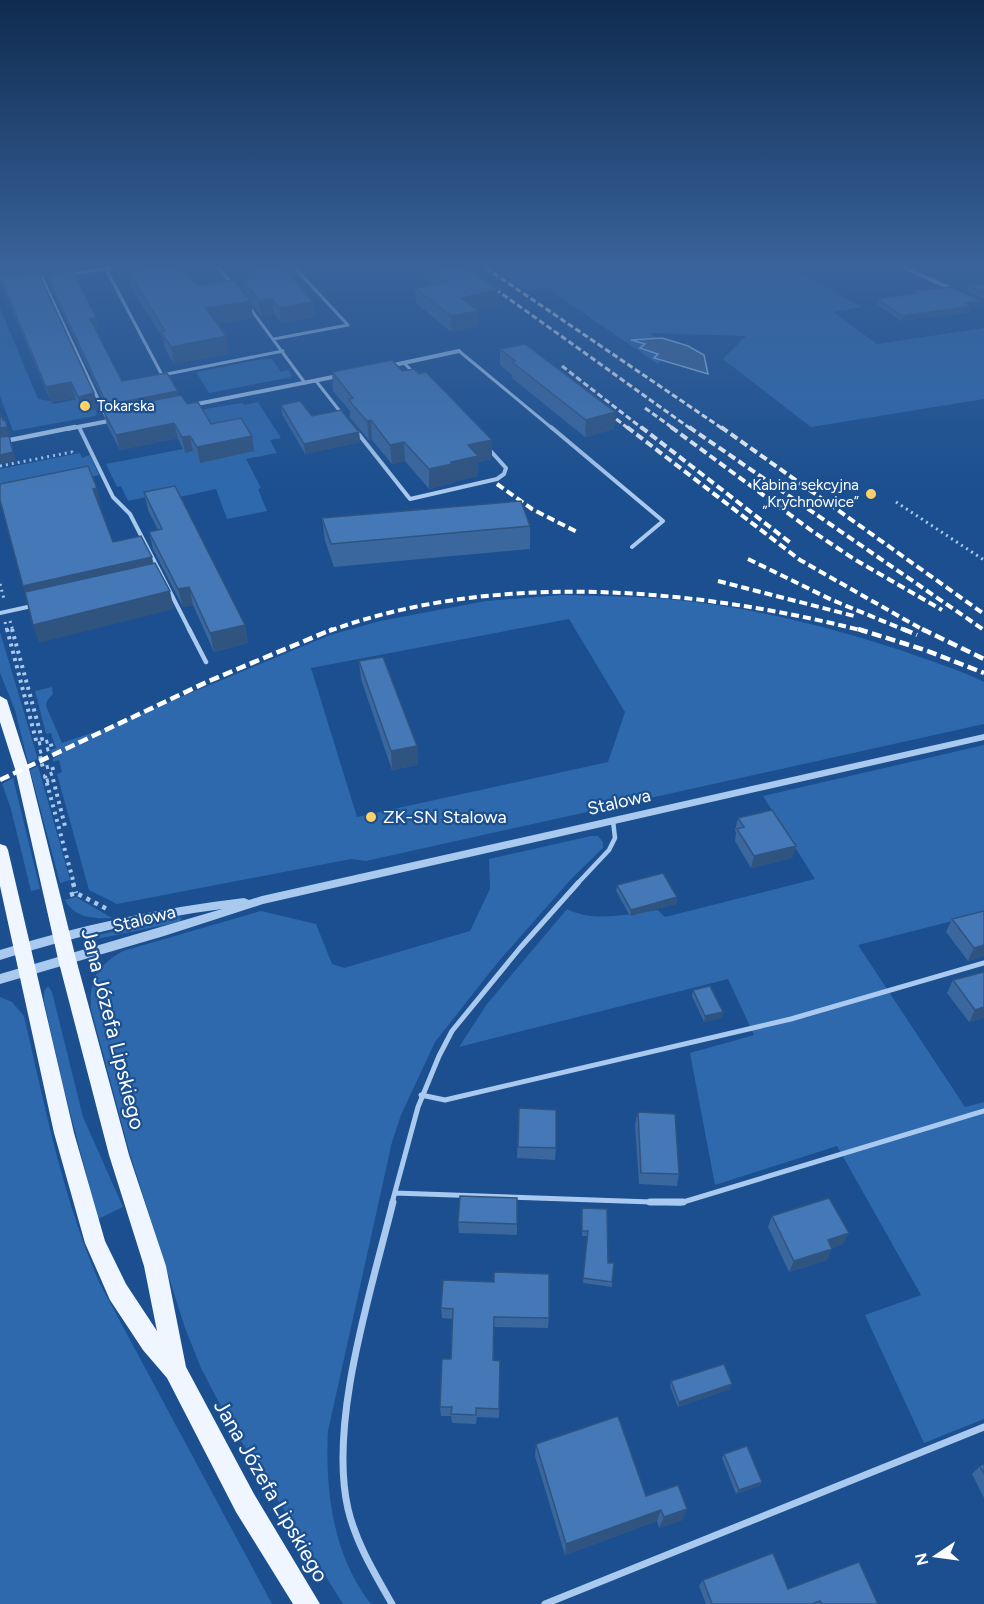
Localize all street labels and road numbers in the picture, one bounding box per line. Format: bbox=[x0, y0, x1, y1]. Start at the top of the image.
street label: Stalowa bbox=[585, 784, 653, 820]
street label: Stalowa bbox=[110, 901, 178, 937]
street label: Jana Józefa Lipskiego bbox=[76, 926, 151, 1132]
street label: Jana Józefa Lipskiego bbox=[209, 1395, 334, 1586]

